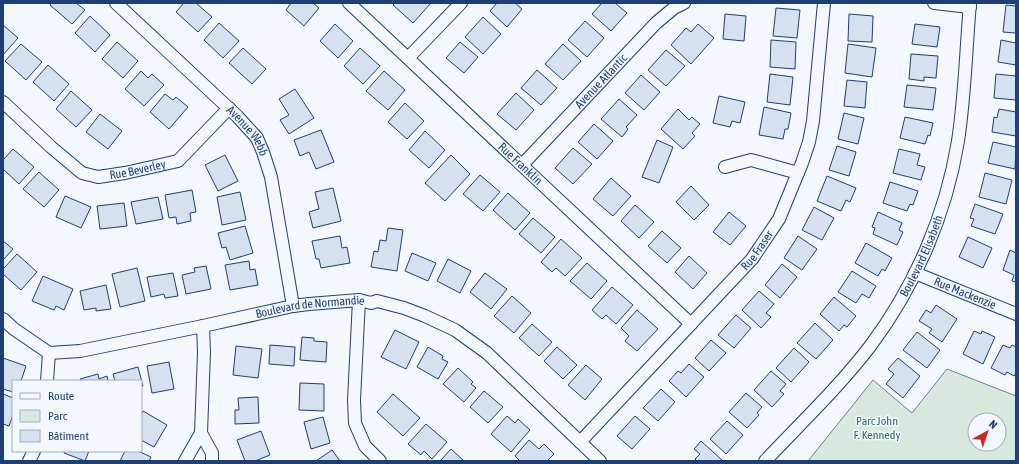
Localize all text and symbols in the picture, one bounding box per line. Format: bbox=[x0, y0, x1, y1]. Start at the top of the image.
street label: Avenue Atlantic bbox=[572, 51, 630, 111]
street label: Avenue Webb bbox=[224, 103, 271, 158]
street label: Rue Franklin bbox=[495, 140, 545, 188]
street label: Rue Beverley bbox=[109, 157, 167, 182]
street label: Boulevard Elisabeth bbox=[897, 213, 946, 299]
street label: Rue Fraser bbox=[738, 228, 776, 273]
street label: Rue Mackenzie bbox=[932, 274, 998, 312]
street label: Boulevard de Normandie bbox=[254, 293, 366, 321]
legend bbox=[12, 380, 142, 452]
text: Route bbox=[48, 389, 74, 403]
text: Parc bbox=[48, 409, 68, 423]
north arrow bbox=[967, 412, 1007, 452]
park label: Parc John F. Kennedy bbox=[854, 414, 900, 442]
text: N bbox=[987, 418, 1000, 431]
text: Bâtiment bbox=[48, 429, 89, 443]

